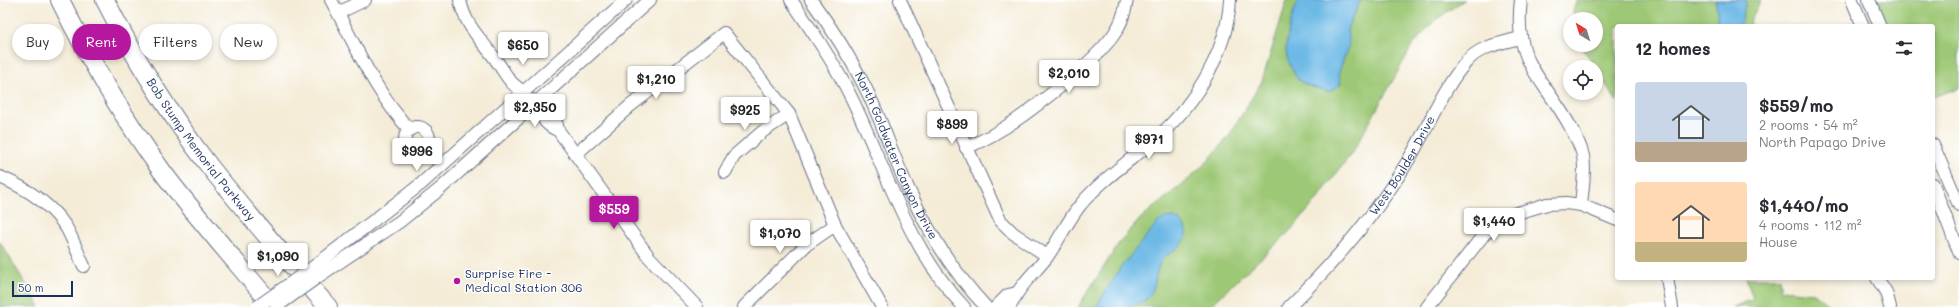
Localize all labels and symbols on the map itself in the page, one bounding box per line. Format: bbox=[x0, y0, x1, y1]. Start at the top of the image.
north arrow bbox=[1563, 12, 1603, 52]
pin: $650 bbox=[499, 32, 547, 66]
pin: $2,010 bbox=[1036, 60, 1102, 94]
pin: $1,210 bbox=[623, 66, 689, 100]
street label: North Goldwater Canyon Drive bbox=[852, 69, 942, 242]
street label: Bob Stump Memorial Parkway bbox=[144, 75, 259, 224]
pin: $2,350 bbox=[502, 94, 568, 128]
pin: $925 bbox=[721, 97, 769, 131]
pin: $899 bbox=[928, 111, 976, 145]
street label: West Boulder Drive bbox=[1365, 113, 1438, 218]
pin: $971 bbox=[1125, 126, 1173, 160]
pin: $996 bbox=[393, 138, 441, 172]
pin: $559 bbox=[590, 196, 638, 230]
pin: $1,440 bbox=[1461, 208, 1527, 242]
pin: $1,070 bbox=[747, 220, 813, 254]
pin: $1,090 bbox=[245, 243, 311, 277]
place label: Surprise Fire - Medical Station 306 bbox=[465, 265, 582, 295]
marker: Surprise Fire - Medical Station 306 bbox=[452, 276, 462, 286]
scale bar bbox=[12, 279, 73, 298]

